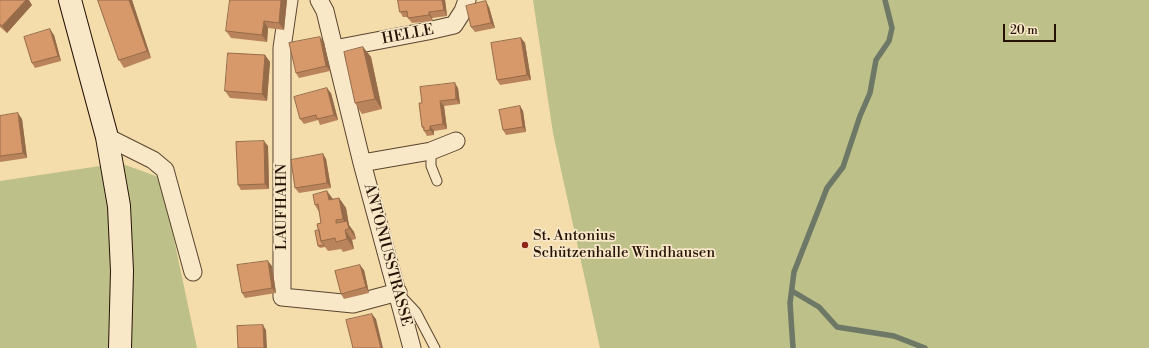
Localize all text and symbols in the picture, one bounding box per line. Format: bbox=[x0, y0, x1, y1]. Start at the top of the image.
scale bar bbox=[1005, 16, 1058, 42]
street label: HELLE bbox=[380, 21, 436, 49]
text: 20 m bbox=[1010, 23, 1038, 38]
street label: LAUFHAHN bbox=[273, 164, 291, 250]
street label: ANTONIUSSTRASSE bbox=[359, 182, 415, 328]
place label: St. Antonius Schützenhalle Windhausen bbox=[533, 227, 715, 262]
marker: St. Antonius Schützenhalle Windhausen bbox=[520, 240, 530, 250]

